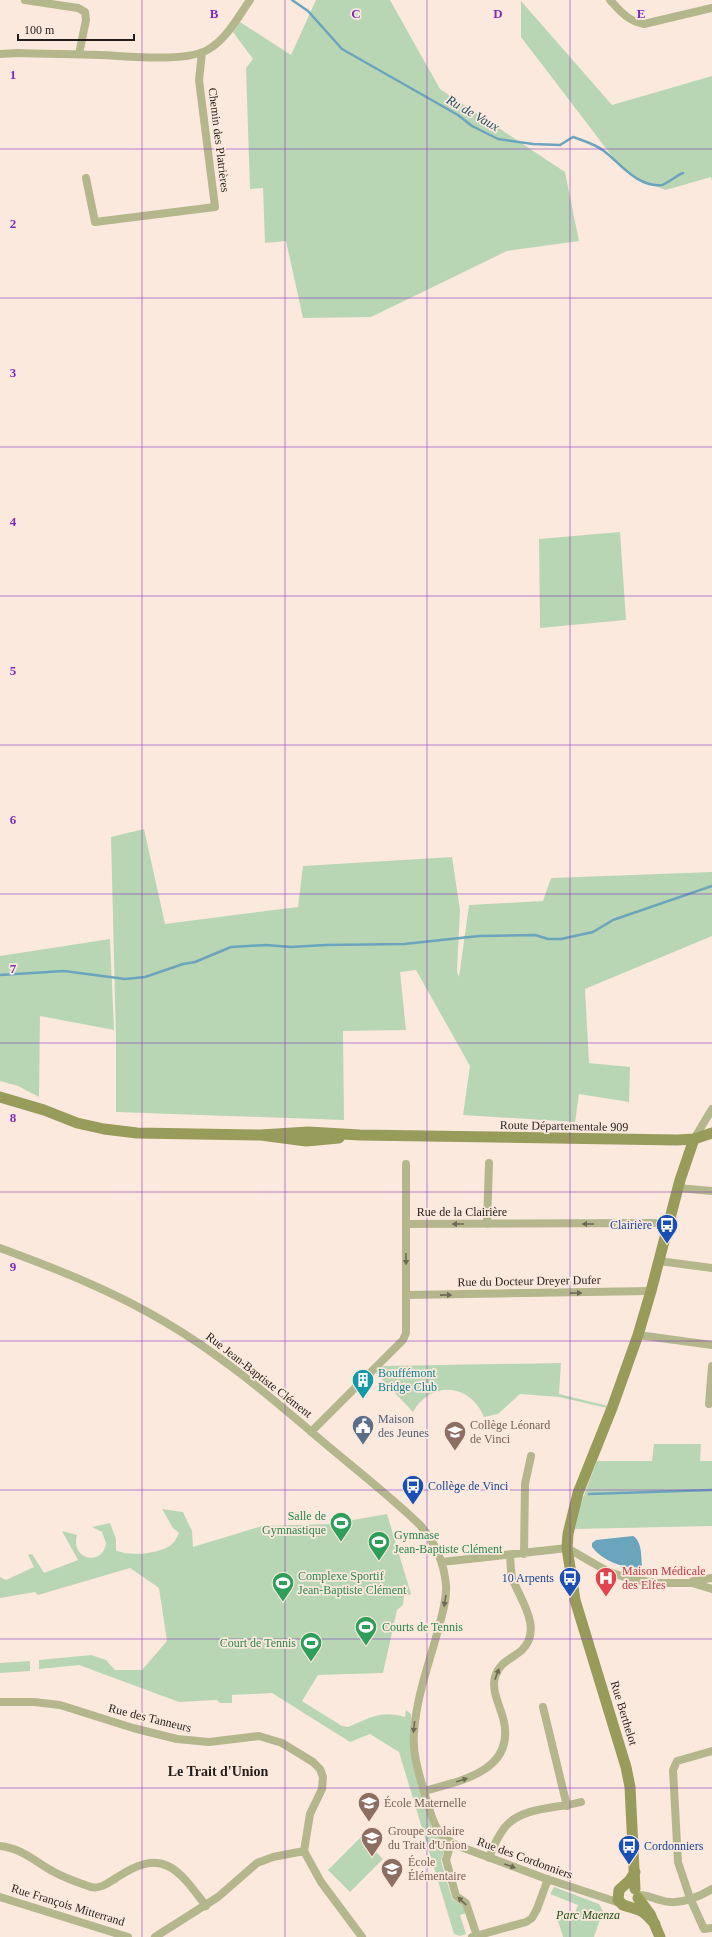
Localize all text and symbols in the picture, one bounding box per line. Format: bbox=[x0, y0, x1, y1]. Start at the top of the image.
text: B bbox=[210, 6, 219, 21]
text: C bbox=[351, 6, 361, 21]
text: D bbox=[493, 6, 503, 21]
text: E bbox=[637, 6, 645, 21]
scale bar bbox=[18, 16, 134, 42]
text: 100 m bbox=[24, 23, 55, 37]
text: 1 bbox=[10, 67, 16, 82]
street label: Chemin des Platrières bbox=[206, 87, 232, 193]
water label: Ru de Vaux bbox=[443, 91, 502, 134]
text: 2 bbox=[10, 216, 16, 231]
text: 3 bbox=[10, 365, 17, 380]
text: 4 bbox=[10, 514, 17, 529]
text: 5 bbox=[10, 663, 17, 678]
text: 6 bbox=[10, 812, 17, 827]
text: 7 bbox=[10, 961, 17, 976]
text: 8 bbox=[10, 1110, 17, 1125]
street label: Route Départementale 909 bbox=[500, 1118, 628, 1134]
street label: Rue de la Clairière bbox=[417, 1205, 507, 1219]
bus stop icon: Clairière bbox=[654, 1212, 680, 1245]
place label: Clairière bbox=[610, 1218, 652, 1232]
one-way arrow bbox=[451, 1221, 464, 1227]
one-way arrow bbox=[581, 1221, 594, 1227]
one-way arrow bbox=[403, 1253, 409, 1266]
text: 9 bbox=[10, 1259, 17, 1274]
street label: Rue du Docteur Dreyer Dufer bbox=[457, 1273, 601, 1289]
one-way arrow bbox=[570, 1289, 582, 1296]
one-way arrow bbox=[440, 1292, 453, 1298]
street label: Rue Jean-Baptiste Clément bbox=[203, 1329, 315, 1421]
place label: Bouffémont Bridge Club bbox=[378, 1366, 437, 1394]
building icon: Bouffémont Bridge Club bbox=[350, 1367, 376, 1400]
place label: Maison des Jeunes bbox=[378, 1412, 429, 1440]
public building icon: Maison des Jeunes bbox=[350, 1413, 376, 1446]
place label: Collège Léonard de Vinci bbox=[470, 1418, 550, 1446]
school or university icon: Collège Léonard de Vinci bbox=[442, 1419, 468, 1452]
bus stop icon: Collège de Vinci bbox=[400, 1473, 426, 1506]
place label: Collège de Vinci bbox=[428, 1479, 509, 1493]
place label: Salle de Gymnastique bbox=[262, 1509, 326, 1537]
sports icon: Salle de Gymnastique bbox=[328, 1510, 354, 1543]
place label: Gymnase Jean-Baptiste Clément bbox=[394, 1528, 503, 1556]
sports icon: Gymnase Jean-Baptiste Clément bbox=[366, 1529, 392, 1562]
place label: Maison Médicale des Elfes bbox=[622, 1564, 706, 1592]
bus stop icon: 10 Arpents bbox=[557, 1565, 583, 1598]
hospital icon: Maison Médicale des Elfes bbox=[593, 1565, 619, 1598]
place label: Complexe Sportif Jean-Baptiste Clément bbox=[298, 1569, 407, 1597]
sports icon: Complexe Sportif Jean-Baptiste Clément bbox=[270, 1570, 296, 1603]
place label: 10 Arpents bbox=[502, 1571, 554, 1585]
one-way arrow bbox=[441, 1595, 447, 1607]
sports icon: Courts de Tennis bbox=[353, 1614, 379, 1647]
place label: Courts de Tennis bbox=[382, 1620, 463, 1634]
sports icon: Court de Tennis bbox=[298, 1630, 324, 1663]
place label: Court de Tennis bbox=[220, 1636, 296, 1650]
one-way arrow bbox=[494, 1667, 500, 1679]
street label: Rue Berthelot bbox=[608, 1679, 641, 1748]
street label: Rue des Tanneurs bbox=[107, 1701, 193, 1735]
one-way arrow bbox=[411, 1721, 417, 1733]
district label: Le Trait d'Union bbox=[168, 1764, 269, 1779]
one-way arrow bbox=[456, 1777, 468, 1783]
school or university icon: École Maternelle bbox=[356, 1790, 382, 1823]
place label: École Maternelle bbox=[384, 1796, 466, 1810]
place label: Groupe scolaire du Trait d'Union bbox=[388, 1824, 467, 1852]
school or university icon: Groupe scolaire du Trait d'Union bbox=[359, 1825, 385, 1858]
bus stop icon: Cordonniers bbox=[616, 1833, 642, 1866]
street label: Rue des Cordonniers bbox=[475, 1834, 575, 1882]
place label: Cordonniers bbox=[644, 1839, 704, 1853]
place label: École Élémentaire bbox=[408, 1855, 466, 1883]
school or university icon: École Élémentaire bbox=[379, 1856, 405, 1889]
one-way arrow bbox=[505, 1863, 517, 1869]
street label: Rue François Mitterrand bbox=[10, 1881, 126, 1929]
one-way arrow bbox=[457, 1896, 467, 1905]
park label: Parc Maenza bbox=[555, 1908, 620, 1922]

